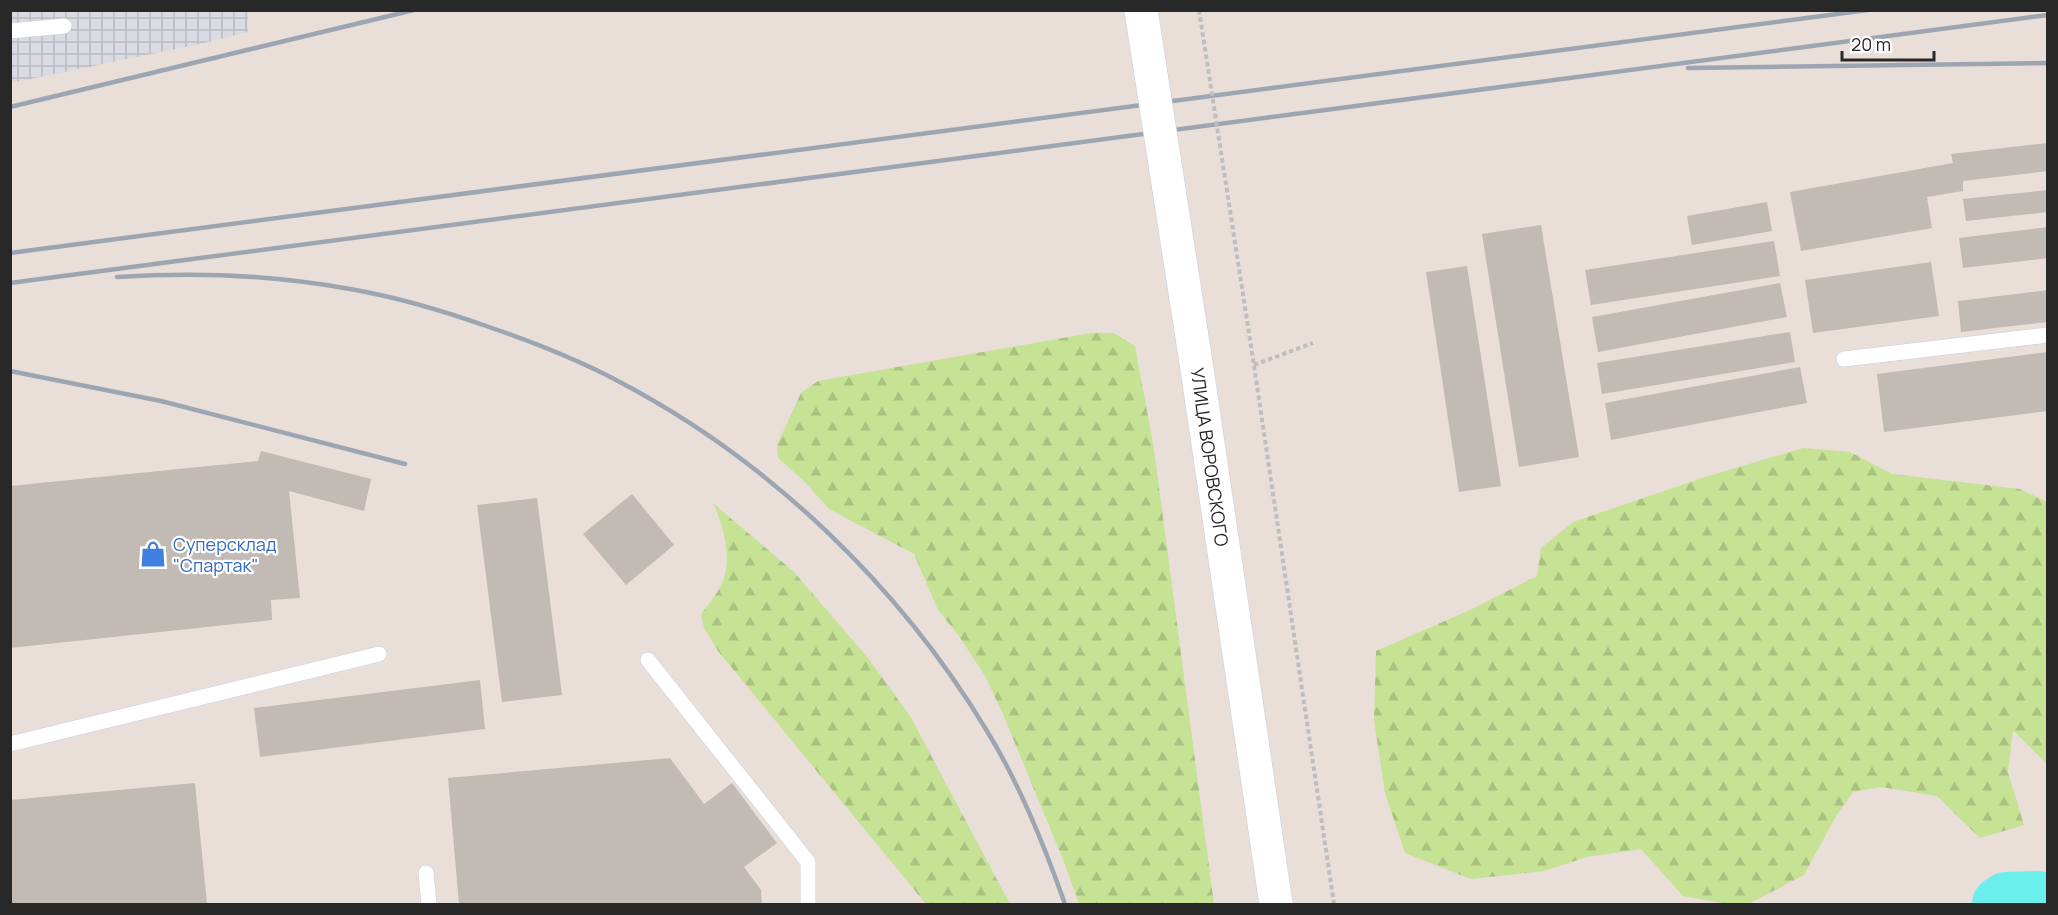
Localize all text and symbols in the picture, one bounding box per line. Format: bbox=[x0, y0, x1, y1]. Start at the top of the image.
scale bar bbox=[1842, 24, 1934, 62]
text: 20 m bbox=[1851, 32, 1891, 56]
street label: УЛИЦА ВОРОВСКОГО bbox=[1186, 366, 1234, 548]
place label: Суперсклад "Спартак" bbox=[173, 532, 277, 577]
shop icon: Суперсклад "Спартак" bbox=[138, 539, 168, 569]

